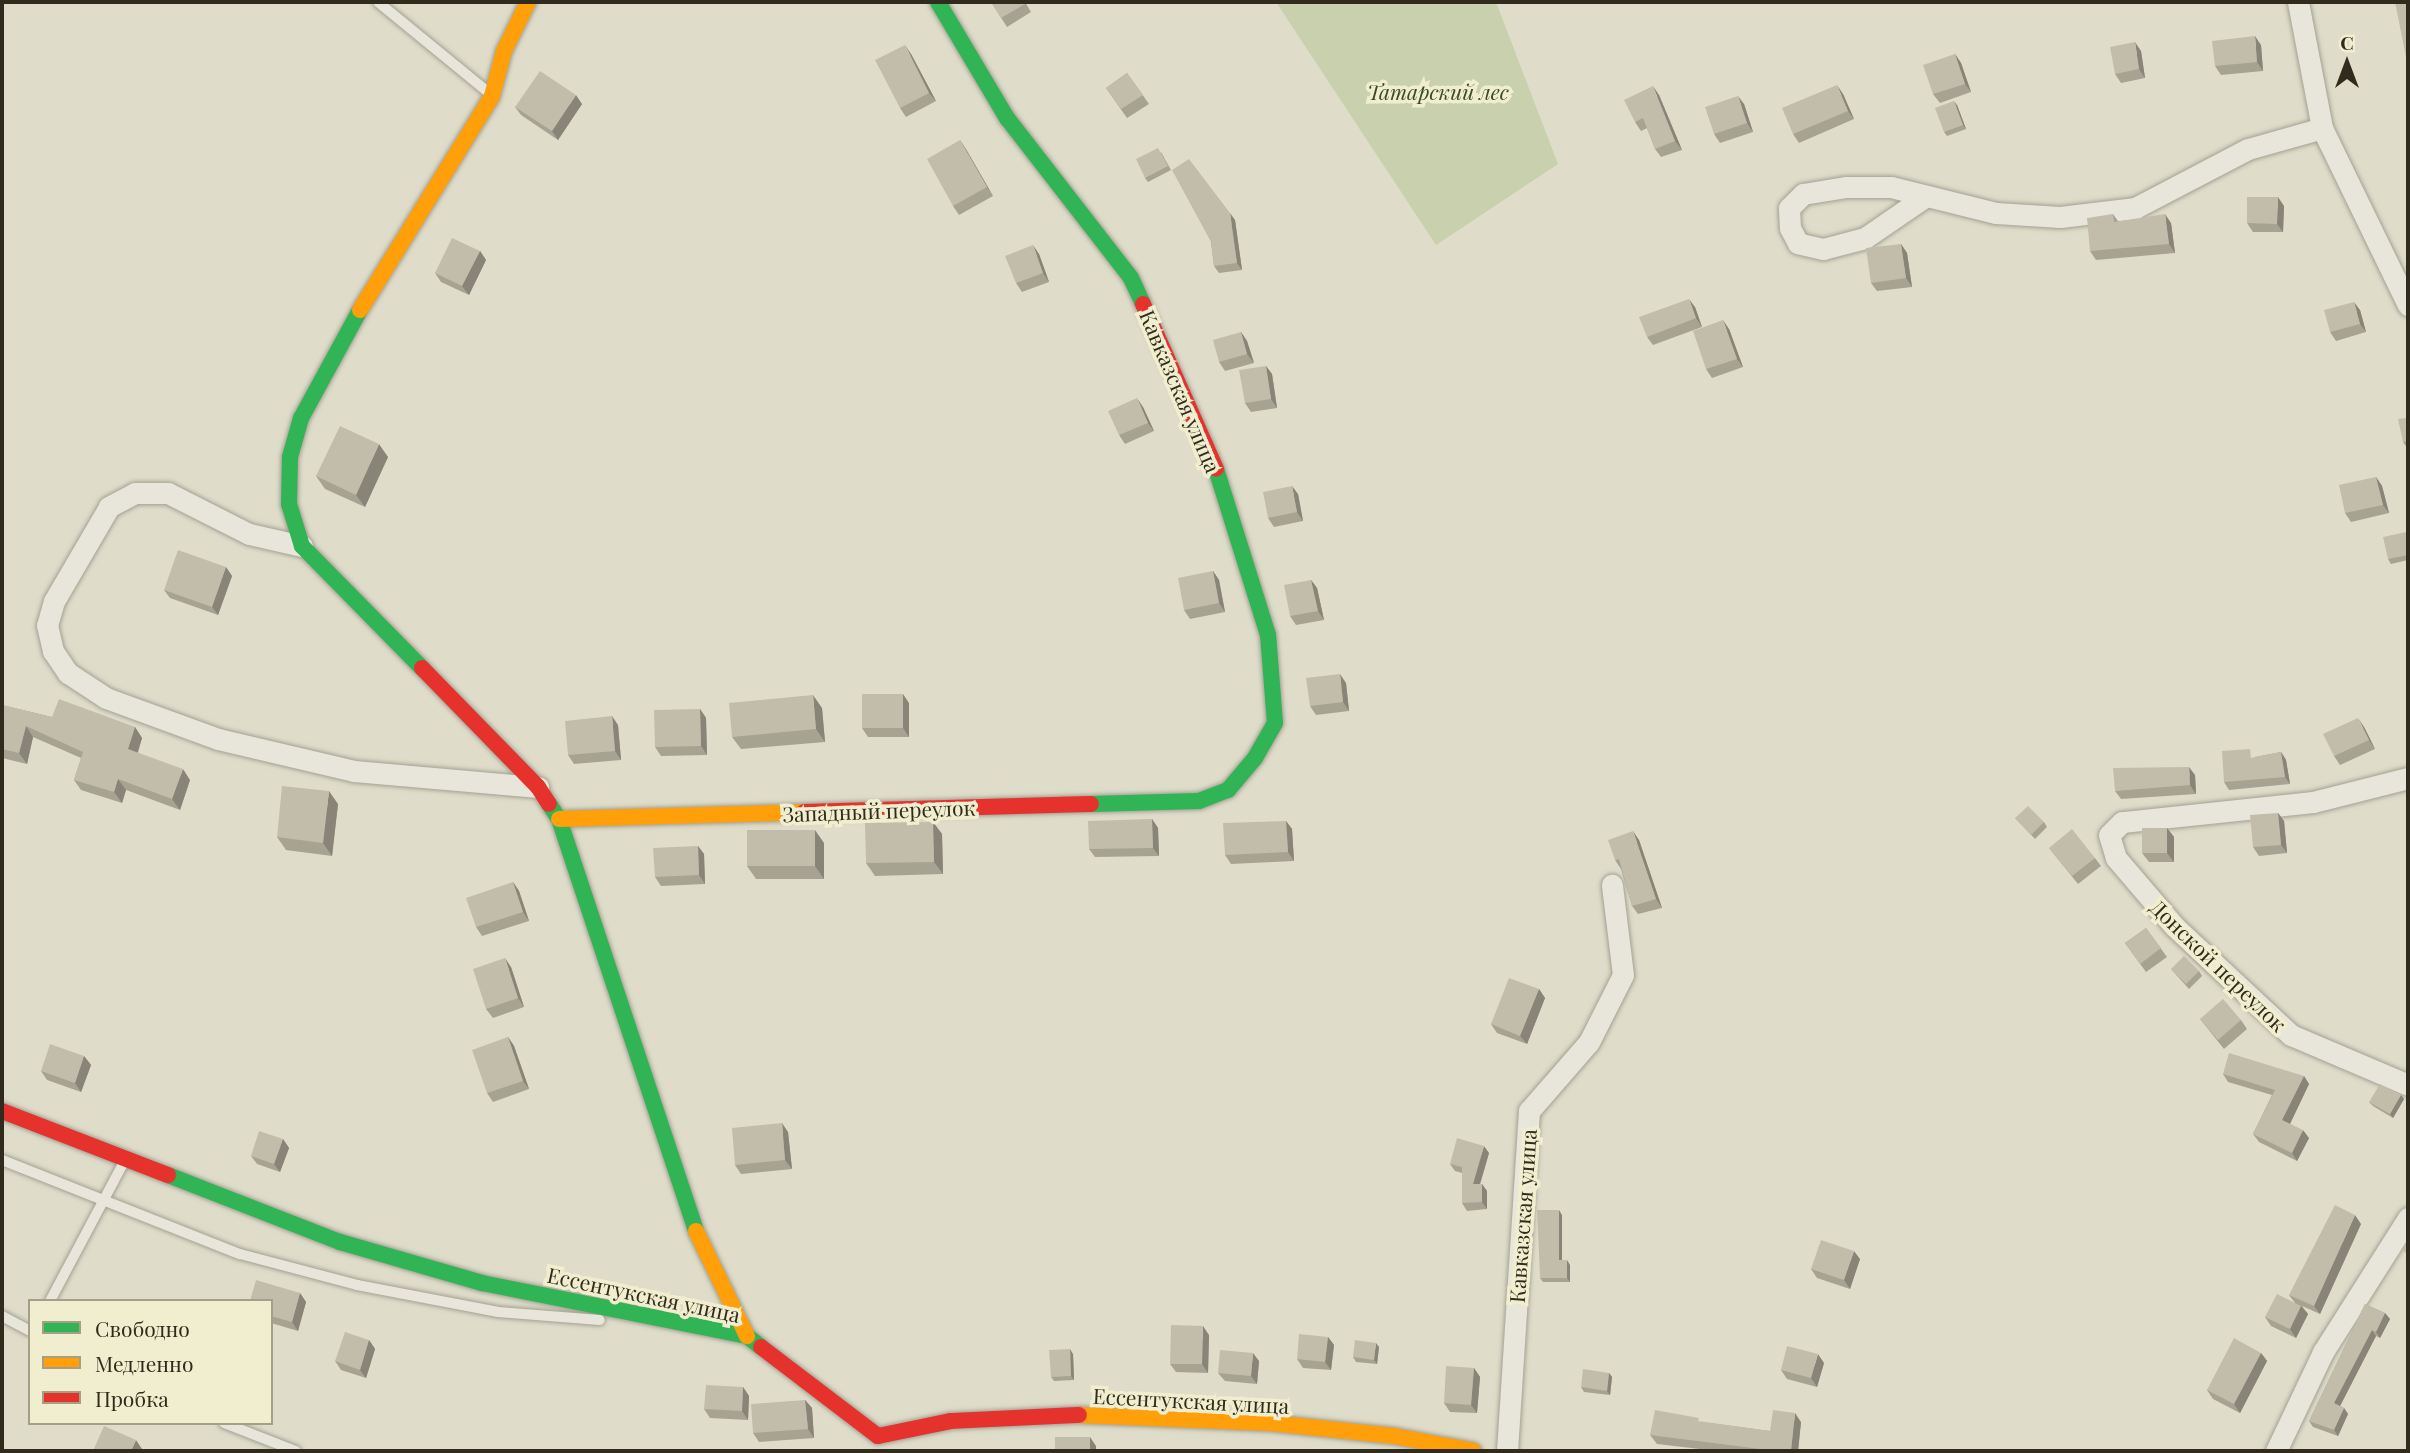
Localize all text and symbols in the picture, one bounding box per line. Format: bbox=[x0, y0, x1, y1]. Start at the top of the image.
north arrow bbox=[2312, 28, 2382, 98]
text: С bbox=[2340, 29, 2354, 55]
park label: Татарский лес bbox=[1367, 78, 1509, 104]
street label: Кавказская улица bbox=[1135, 306, 1227, 476]
street label: Западный переулок bbox=[782, 794, 976, 826]
street label: Донской переулок bbox=[2146, 894, 2292, 1036]
street label: Кавказская улица bbox=[1503, 1128, 1541, 1304]
street label: Ессентукская улица bbox=[545, 1261, 743, 1327]
legend bbox=[28, 1299, 273, 1425]
text: Свободно bbox=[95, 1314, 190, 1342]
text: Медленно bbox=[95, 1349, 193, 1377]
street label: Ессентукская улица bbox=[1092, 1382, 1290, 1418]
text: Пробка bbox=[95, 1384, 169, 1412]

